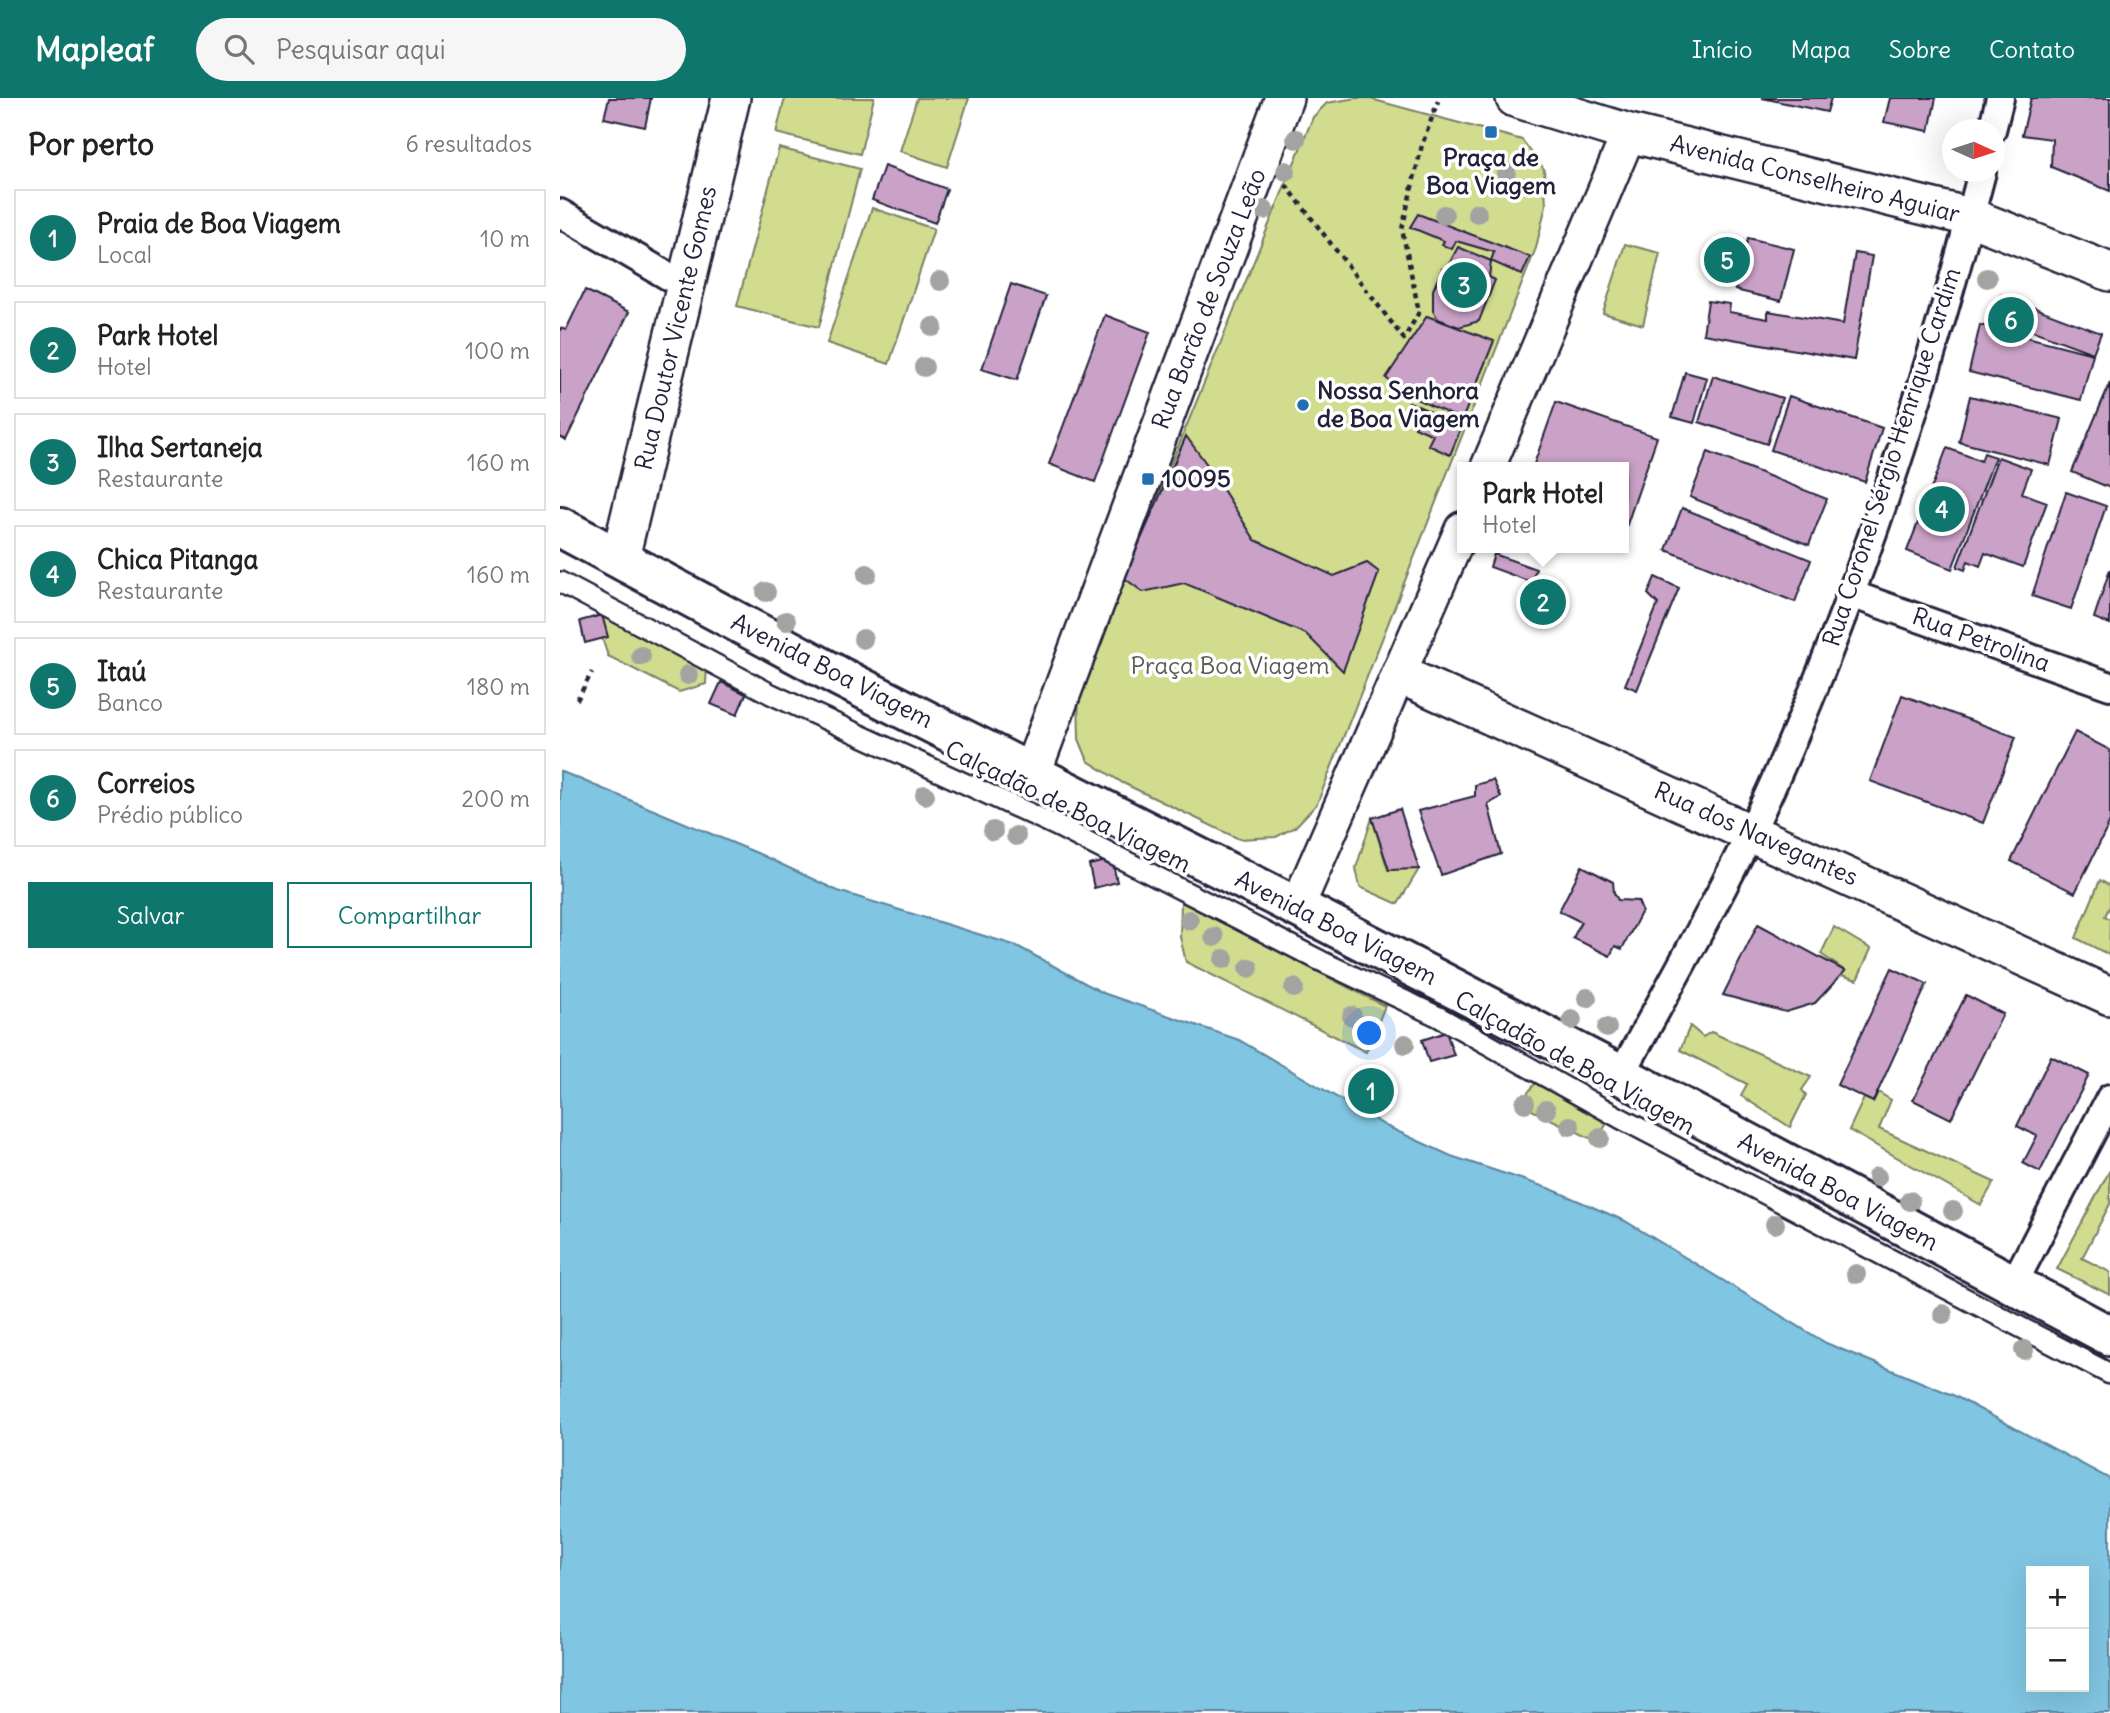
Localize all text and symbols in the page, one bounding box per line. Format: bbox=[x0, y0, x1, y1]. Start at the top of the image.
search box bbox=[196, 18, 686, 81]
text: Mapleaf bbox=[35, 28, 154, 70]
icon: search bbox=[220, 30, 258, 68]
text: Pesquisar aqui bbox=[276, 33, 445, 66]
text: Início bbox=[1692, 34, 1752, 64]
text: Mapa bbox=[1790, 34, 1851, 64]
text: Sobre bbox=[1889, 34, 1951, 64]
text: Contato bbox=[1989, 34, 2075, 64]
north arrow bbox=[1942, 119, 2005, 182]
marker: Praça de Boa Viagem bbox=[1483, 124, 1499, 140]
text: Por perto bbox=[28, 125, 154, 163]
street label: Avenida Conselheiro Aguiar bbox=[1667, 127, 1963, 229]
text: 6 resultados bbox=[405, 129, 532, 158]
place label: Praça de Boa Viagem bbox=[1426, 142, 1556, 200]
street label: Rua Barão de Souza Leão bbox=[1144, 164, 1272, 433]
street label: Rua Doutor Vicente Gomes bbox=[628, 183, 722, 473]
text: Praia de Boa Viagem bbox=[97, 207, 341, 240]
text: 1 bbox=[48, 224, 58, 253]
text: 10 m bbox=[480, 224, 530, 253]
pin: 5 bbox=[1704, 234, 1750, 286]
text: Local bbox=[97, 240, 152, 269]
pin: 3 bbox=[1441, 259, 1487, 311]
street label: Rua Coronel Sérgio Henrique Cardim bbox=[1816, 264, 1967, 650]
pin: 6 bbox=[1988, 294, 2034, 346]
text: Park Hotel bbox=[97, 319, 218, 352]
text: 2 bbox=[47, 336, 59, 365]
text: 100 m bbox=[465, 336, 530, 365]
text: Hotel bbox=[97, 352, 151, 381]
place label: Nossa Senhora de Boa Viagem bbox=[1317, 375, 1480, 433]
marker: Nossa Senhora de Boa Viagem bbox=[1295, 397, 1311, 413]
text: Ilha Sertaneja bbox=[97, 431, 263, 464]
text: 3 bbox=[46, 448, 60, 477]
text: 160 m bbox=[467, 448, 530, 477]
popup bbox=[1457, 462, 1629, 553]
place label: 10095 bbox=[1162, 463, 1231, 493]
text: Restaurante bbox=[97, 464, 223, 493]
marker: 10095 bbox=[1140, 471, 1156, 487]
text: Park Hotel bbox=[1482, 477, 1604, 510]
pin: 4 bbox=[1919, 483, 1965, 535]
text: Hotel bbox=[1482, 510, 1537, 539]
text: Chica Pitanga bbox=[97, 543, 258, 576]
text: 4 bbox=[46, 560, 60, 589]
text: 160 m bbox=[467, 560, 530, 589]
text: Restaurante bbox=[97, 576, 223, 605]
pin: 2 bbox=[1520, 576, 1566, 628]
street label: Rua Petrolina bbox=[1908, 600, 2054, 678]
street label: Avenida Boa Viagem bbox=[726, 606, 938, 734]
park label: Praça Boa Viagem bbox=[1131, 650, 1329, 680]
text: Itaú bbox=[97, 655, 146, 688]
text: 5 bbox=[46, 672, 60, 701]
text: 180 m bbox=[467, 672, 530, 701]
text: Banco bbox=[97, 688, 163, 717]
street label: Calçadão de Boa Viagem bbox=[941, 733, 1196, 879]
text: Correios bbox=[97, 767, 195, 800]
street label: Rua dos Navegantes bbox=[1650, 775, 1863, 891]
text: 6 bbox=[46, 784, 60, 813]
text: 200 m bbox=[461, 784, 530, 813]
text: Prédio público bbox=[97, 800, 243, 829]
street label: Avenida Boa Viagem bbox=[1230, 863, 1442, 991]
button: Salvar bbox=[28, 882, 273, 948]
button: Compartilhar bbox=[287, 882, 532, 948]
street label: Calçadão de Boa Viagem bbox=[1450, 984, 1701, 1141]
your location bbox=[1352, 1016, 1386, 1050]
pin: 1 bbox=[1348, 1065, 1394, 1117]
street label: Avenida Boa Viagem bbox=[1733, 1126, 1944, 1257]
map controls bbox=[2026, 1566, 2089, 1692]
button: + bbox=[2026, 1566, 2089, 1629]
button: − bbox=[2026, 1629, 2089, 1692]

